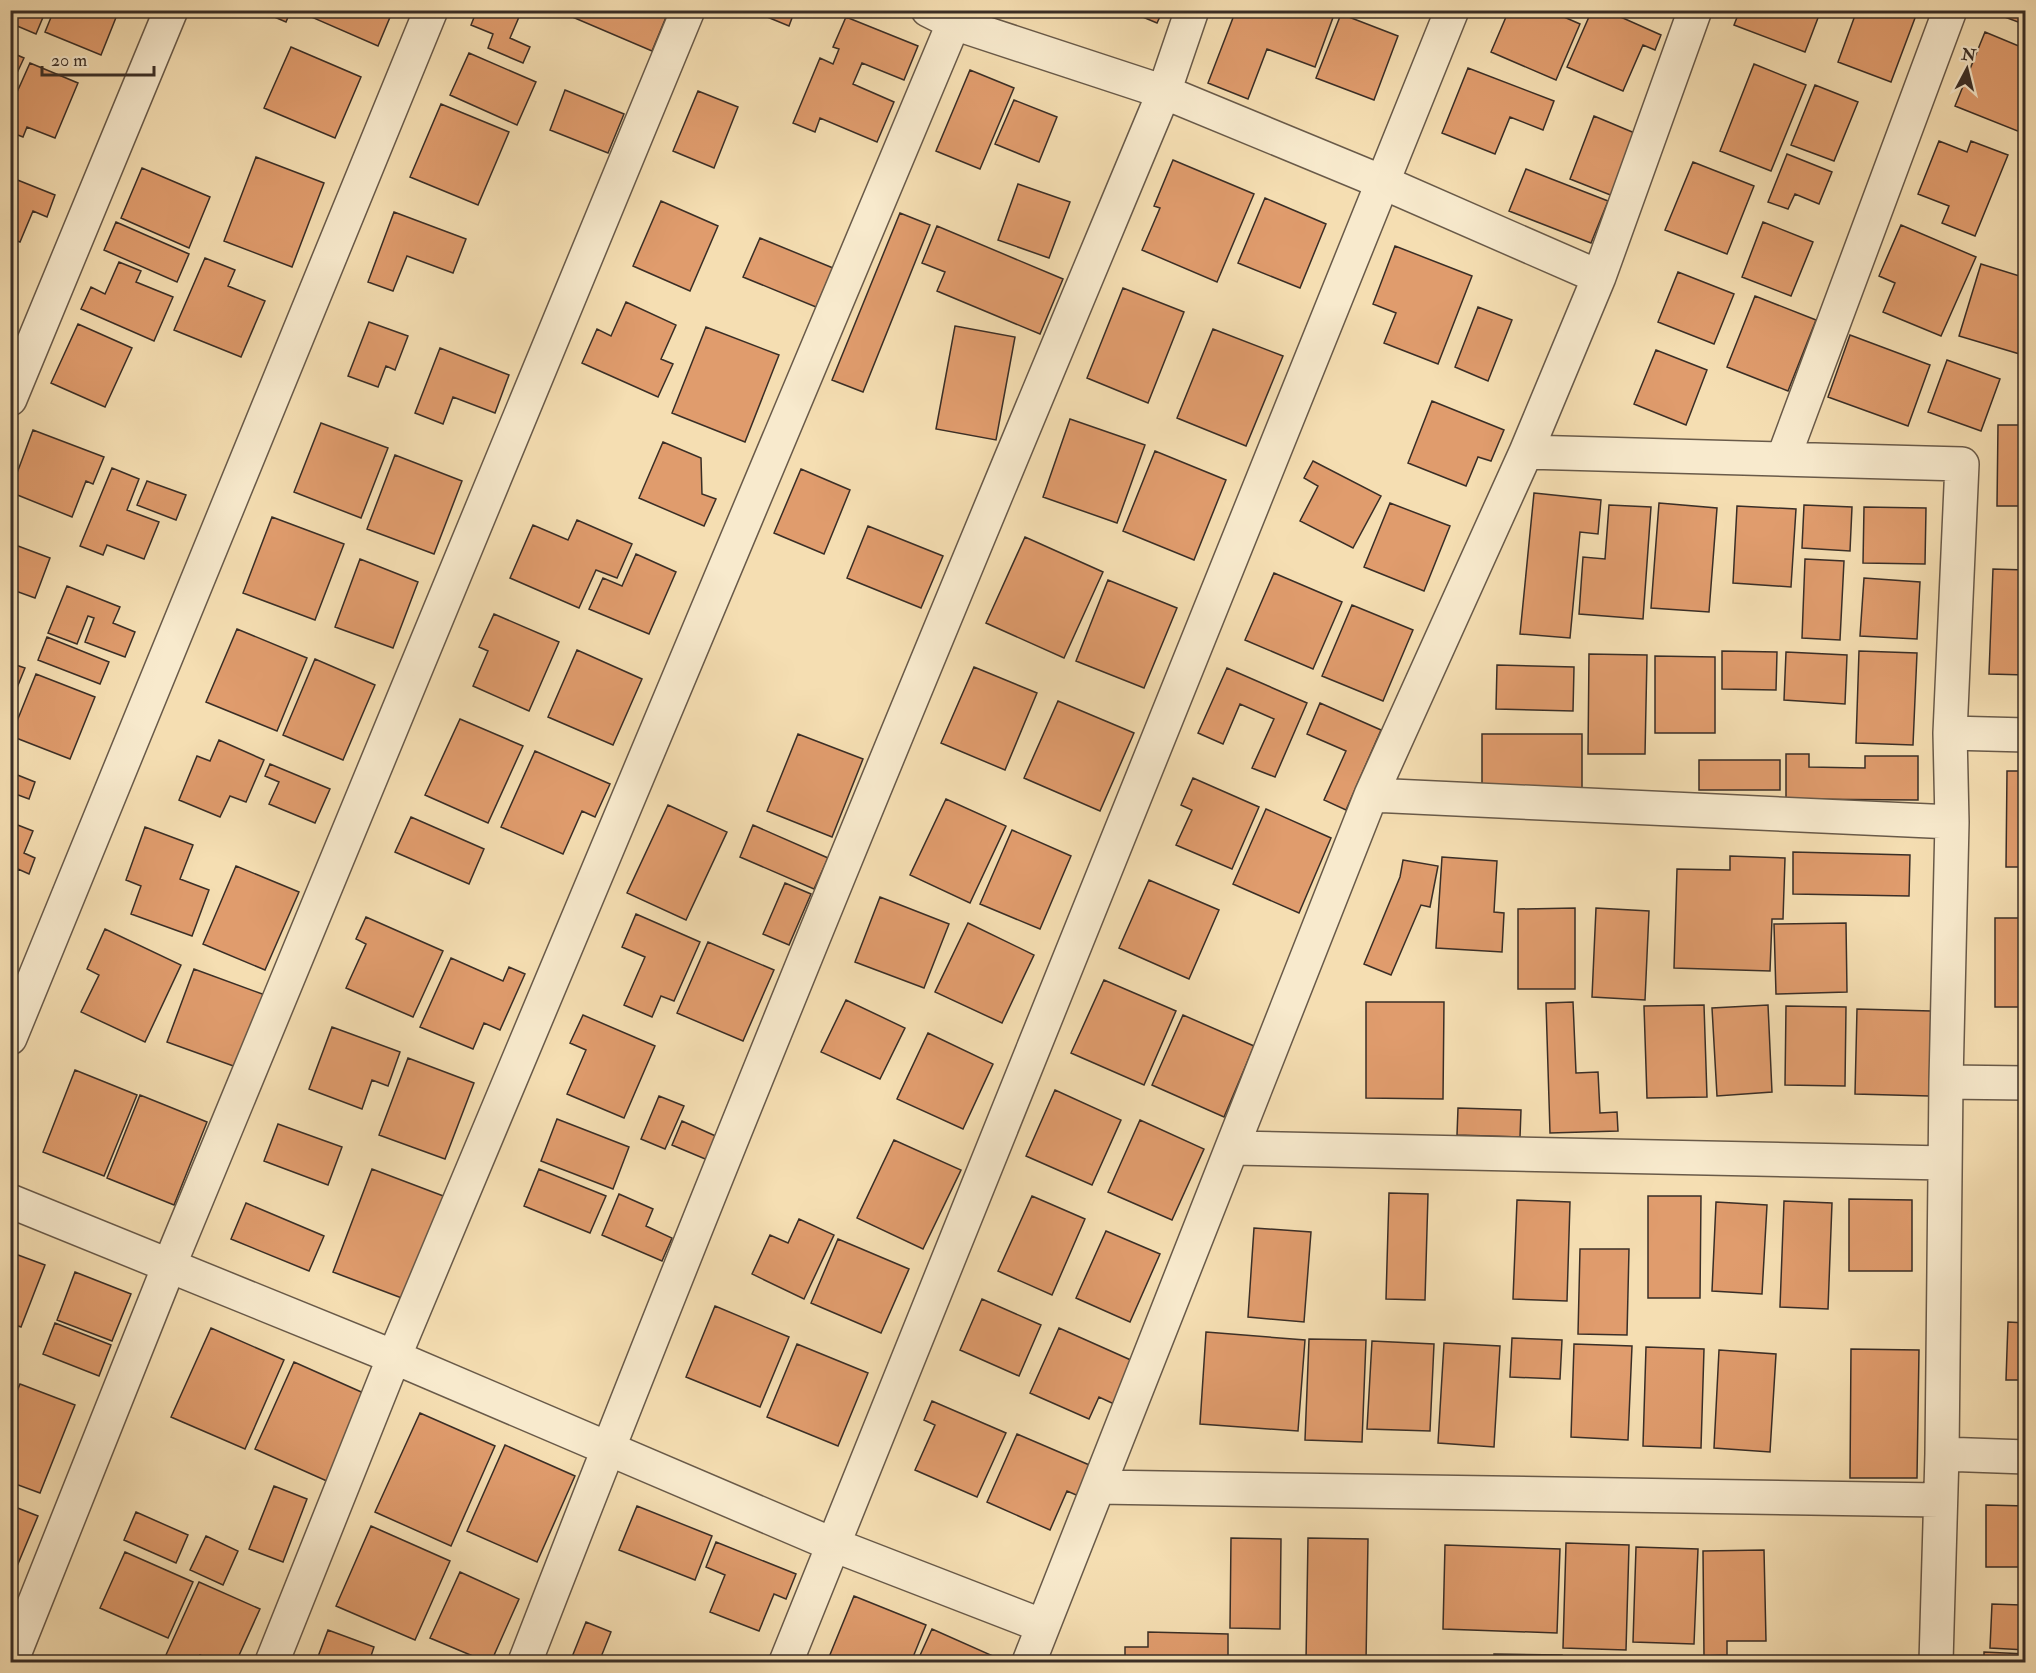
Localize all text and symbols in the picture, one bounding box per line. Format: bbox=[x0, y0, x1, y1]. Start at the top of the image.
scale bar bbox=[42, 39, 154, 77]
north arrow bbox=[1937, 39, 1997, 99]
text: N bbox=[1959, 44, 1978, 66]
text: 20 m bbox=[51, 49, 87, 72]

